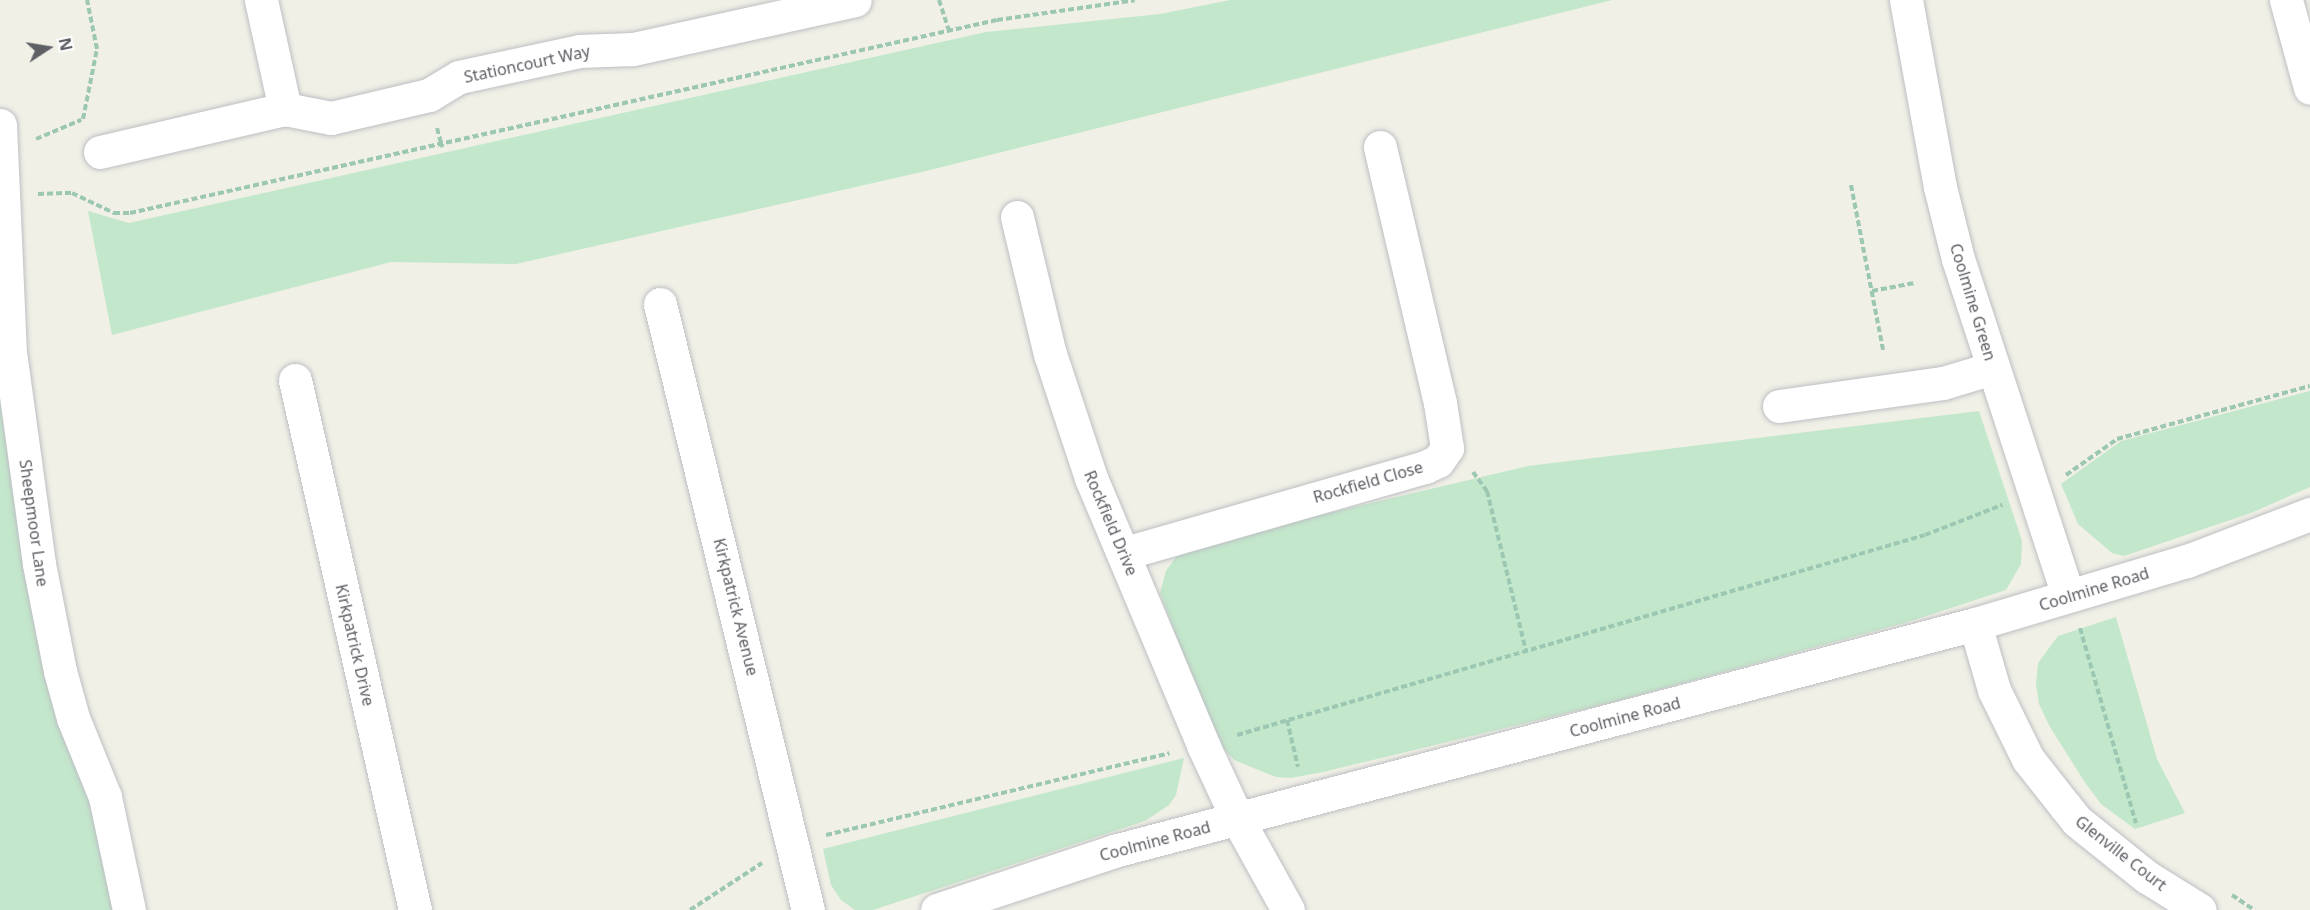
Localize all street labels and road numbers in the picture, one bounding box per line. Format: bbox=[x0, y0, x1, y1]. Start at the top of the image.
street label: Stationcourt Way bbox=[462, 41, 592, 87]
street label: Coolmine Green bbox=[1946, 241, 2000, 363]
street label: Rockfield Close bbox=[1311, 457, 1425, 507]
street label: Sheepmoor Lane bbox=[16, 458, 52, 588]
street label: Rockfield Drive bbox=[1080, 468, 1142, 578]
street label: Kirkpatrick Avenue bbox=[710, 536, 762, 678]
street label: Coolmine Road bbox=[2037, 563, 2151, 615]
street label: Kirkpatrick Drive bbox=[332, 582, 378, 708]
street label: Coolmine Road bbox=[1567, 693, 1683, 741]
street label: Glenville Court bbox=[2072, 811, 2170, 895]
street label: Coolmine Road bbox=[1097, 817, 1213, 865]

